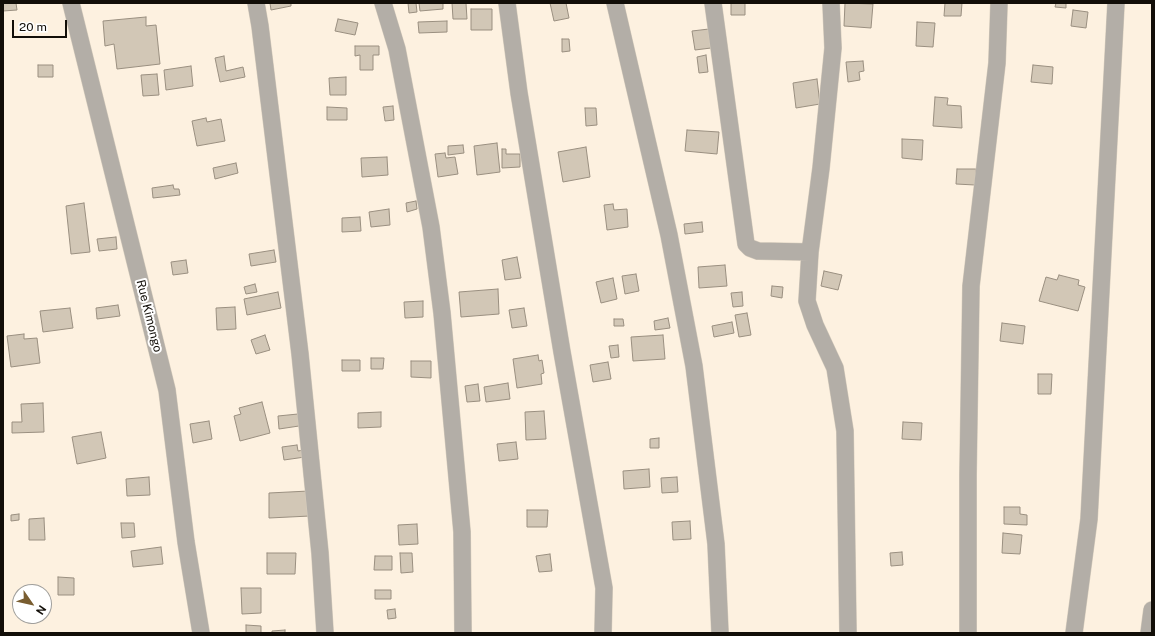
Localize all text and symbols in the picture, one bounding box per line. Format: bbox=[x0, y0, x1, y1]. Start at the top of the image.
scale bar bbox=[14, 12, 69, 38]
text: 20 m bbox=[19, 20, 47, 34]
street label: Rue Kimongo bbox=[133, 278, 165, 354]
north arrow bbox=[12, 584, 52, 624]
text: N bbox=[34, 603, 49, 617]

